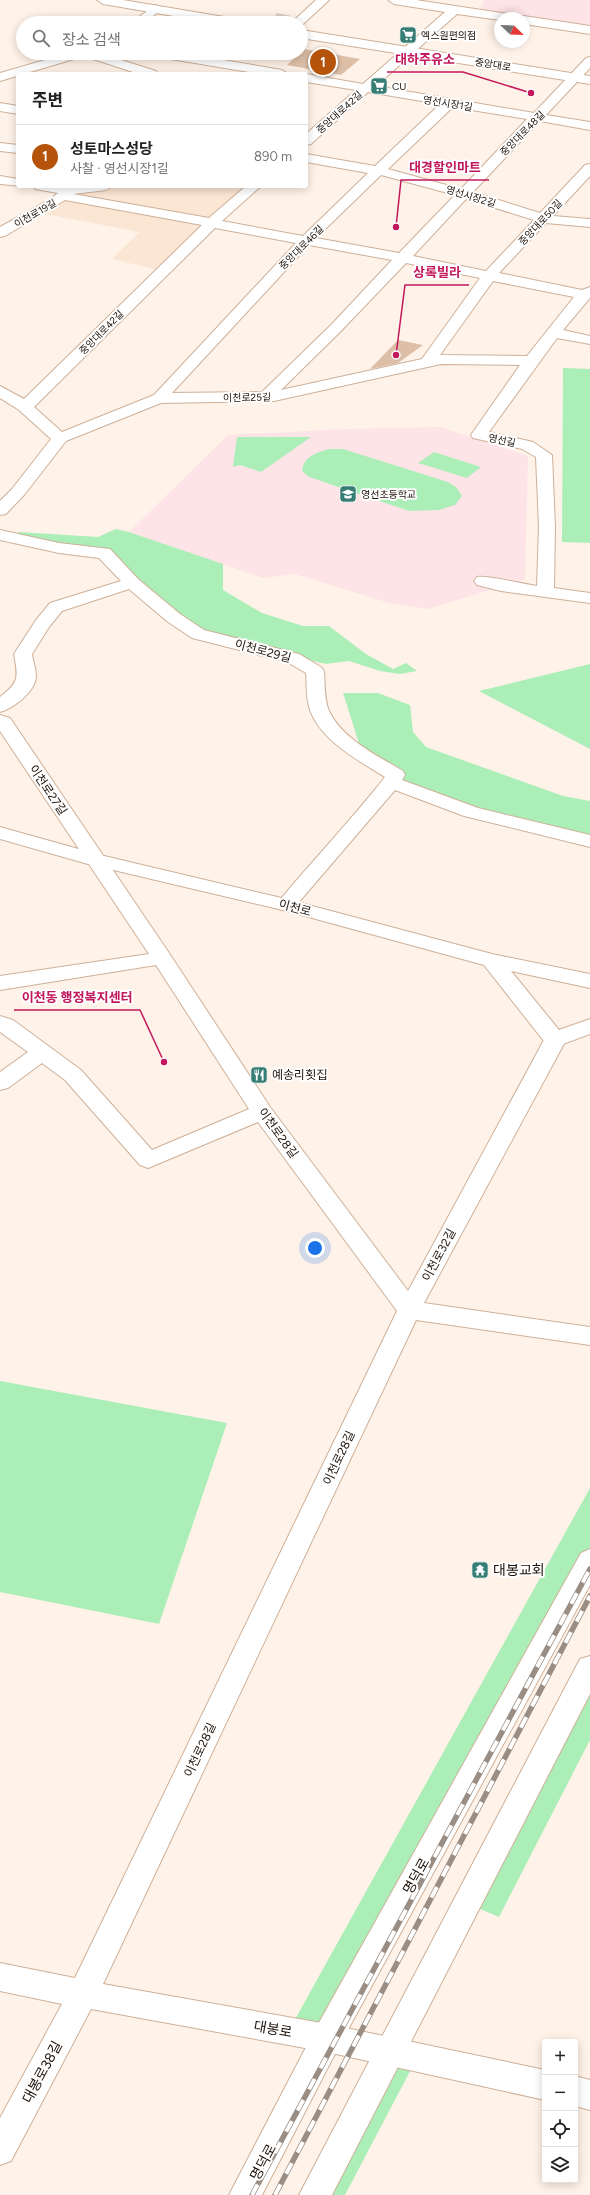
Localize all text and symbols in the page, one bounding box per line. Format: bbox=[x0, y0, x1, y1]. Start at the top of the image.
north arrow bbox=[494, 12, 530, 48]
search box bbox=[16, 16, 308, 60]
supermarket icon: 엑스원편의점 bbox=[398, 25, 418, 45]
icon: search bbox=[30, 27, 52, 49]
place label: 엑스원편의점 bbox=[421, 29, 476, 42]
text: 장소 검색 bbox=[62, 31, 121, 49]
pin: 1 bbox=[310, 47, 336, 77]
callout: 대하주유소 bbox=[387, 47, 463, 72]
text: 대하주유소 bbox=[395, 52, 455, 67]
street label: 중앙대로 bbox=[474, 55, 512, 74]
supermarket icon: CU bbox=[369, 76, 389, 96]
place label: CU bbox=[392, 80, 406, 93]
street label: 중앙대로42길 bbox=[314, 88, 365, 137]
text: 주변 bbox=[32, 90, 63, 110]
street label: 영선시장1길 bbox=[422, 93, 474, 114]
street label: 중앙대로48길 bbox=[497, 108, 548, 159]
text: 성토마스성당 bbox=[70, 140, 153, 158]
text: 1 bbox=[42, 149, 48, 164]
text: 890 m bbox=[254, 149, 292, 164]
callout: 대경할인마트 bbox=[401, 155, 489, 180]
text: 대경할인마트 bbox=[409, 160, 481, 175]
text: 사찰 · 영선시장1길 bbox=[70, 161, 169, 176]
street label: 영선시장2길 bbox=[444, 183, 497, 210]
street label: 이천로19길 bbox=[12, 196, 59, 231]
street label: 중앙대로50길 bbox=[516, 197, 565, 248]
street label: 중앙대로46길 bbox=[276, 222, 326, 272]
callout: 상록빌라 bbox=[405, 260, 469, 285]
text: 상록빌라 bbox=[413, 265, 461, 280]
street label: 중앙대로42길 bbox=[76, 307, 126, 357]
street label: 이천로25길 bbox=[223, 391, 271, 404]
street label: 영선길 bbox=[487, 431, 517, 450]
school or university icon: 영선초등학교 bbox=[338, 484, 358, 504]
place label: 영선초등학교 bbox=[361, 488, 416, 501]
street label: 이천로29길 bbox=[233, 637, 293, 665]
street label: 이천로27길 bbox=[26, 762, 70, 818]
street label: 이천로 bbox=[277, 897, 313, 919]
callout: 이천동 행정복지센터 bbox=[14, 985, 140, 1010]
text: 이천동 행정복지센터 bbox=[22, 990, 132, 1005]
restaurant icon: 예송리횟집 bbox=[249, 1065, 269, 1085]
place label: 예송리횟집 bbox=[272, 1068, 327, 1082]
street label: 이천로28길 bbox=[255, 1105, 301, 1161]
street label: 이천로32길 bbox=[419, 1226, 459, 1284]
your location bbox=[305, 1238, 325, 1258]
street label: 이천로28길 bbox=[320, 1429, 358, 1487]
temple icon: 대봉교회 bbox=[470, 1560, 490, 1580]
place label: 대봉교회 bbox=[493, 1562, 545, 1579]
street label: 이천로28길 bbox=[181, 1721, 219, 1779]
street label: 명덕로 bbox=[400, 1855, 433, 1897]
street label: 대봉로 bbox=[252, 2018, 294, 2041]
street label: 대봉로38길 bbox=[19, 2038, 66, 2106]
map controls bbox=[542, 2039, 578, 2183]
button: + bbox=[542, 2039, 578, 2075]
button: − bbox=[542, 2075, 578, 2111]
button: locate bbox=[542, 2111, 578, 2147]
street label: 명덕로 bbox=[247, 2141, 280, 2183]
button: layers bbox=[542, 2147, 578, 2183]

